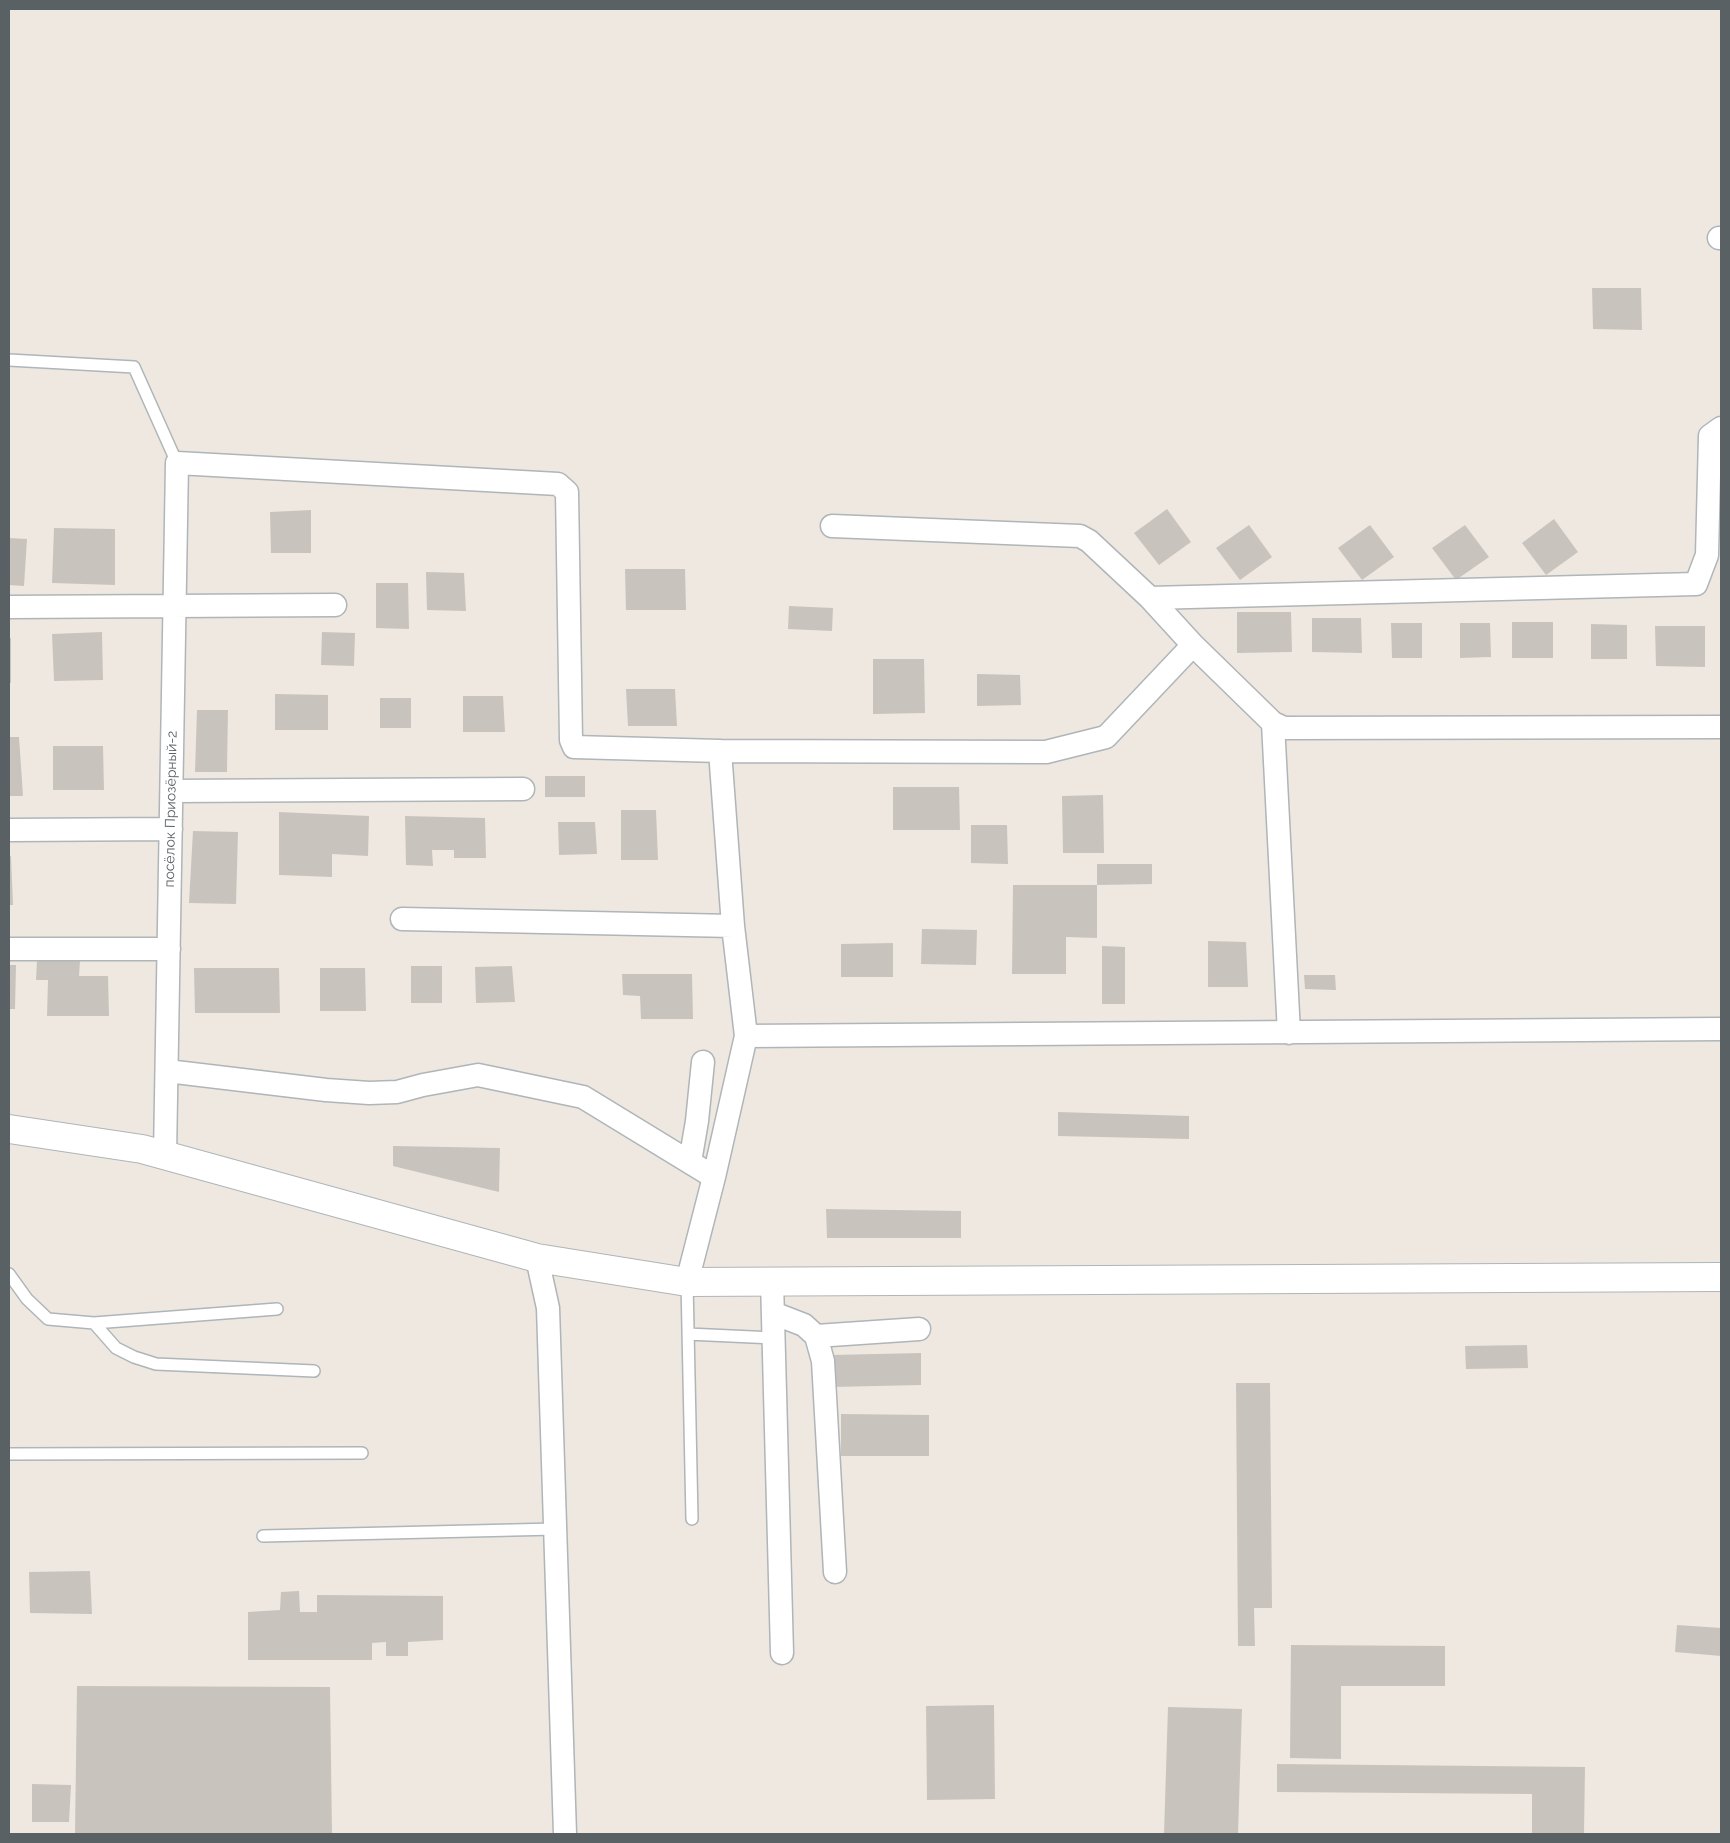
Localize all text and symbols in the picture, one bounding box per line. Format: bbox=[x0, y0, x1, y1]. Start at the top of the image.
street label: посёлок Приозёрный-2 bbox=[161, 730, 181, 888]

